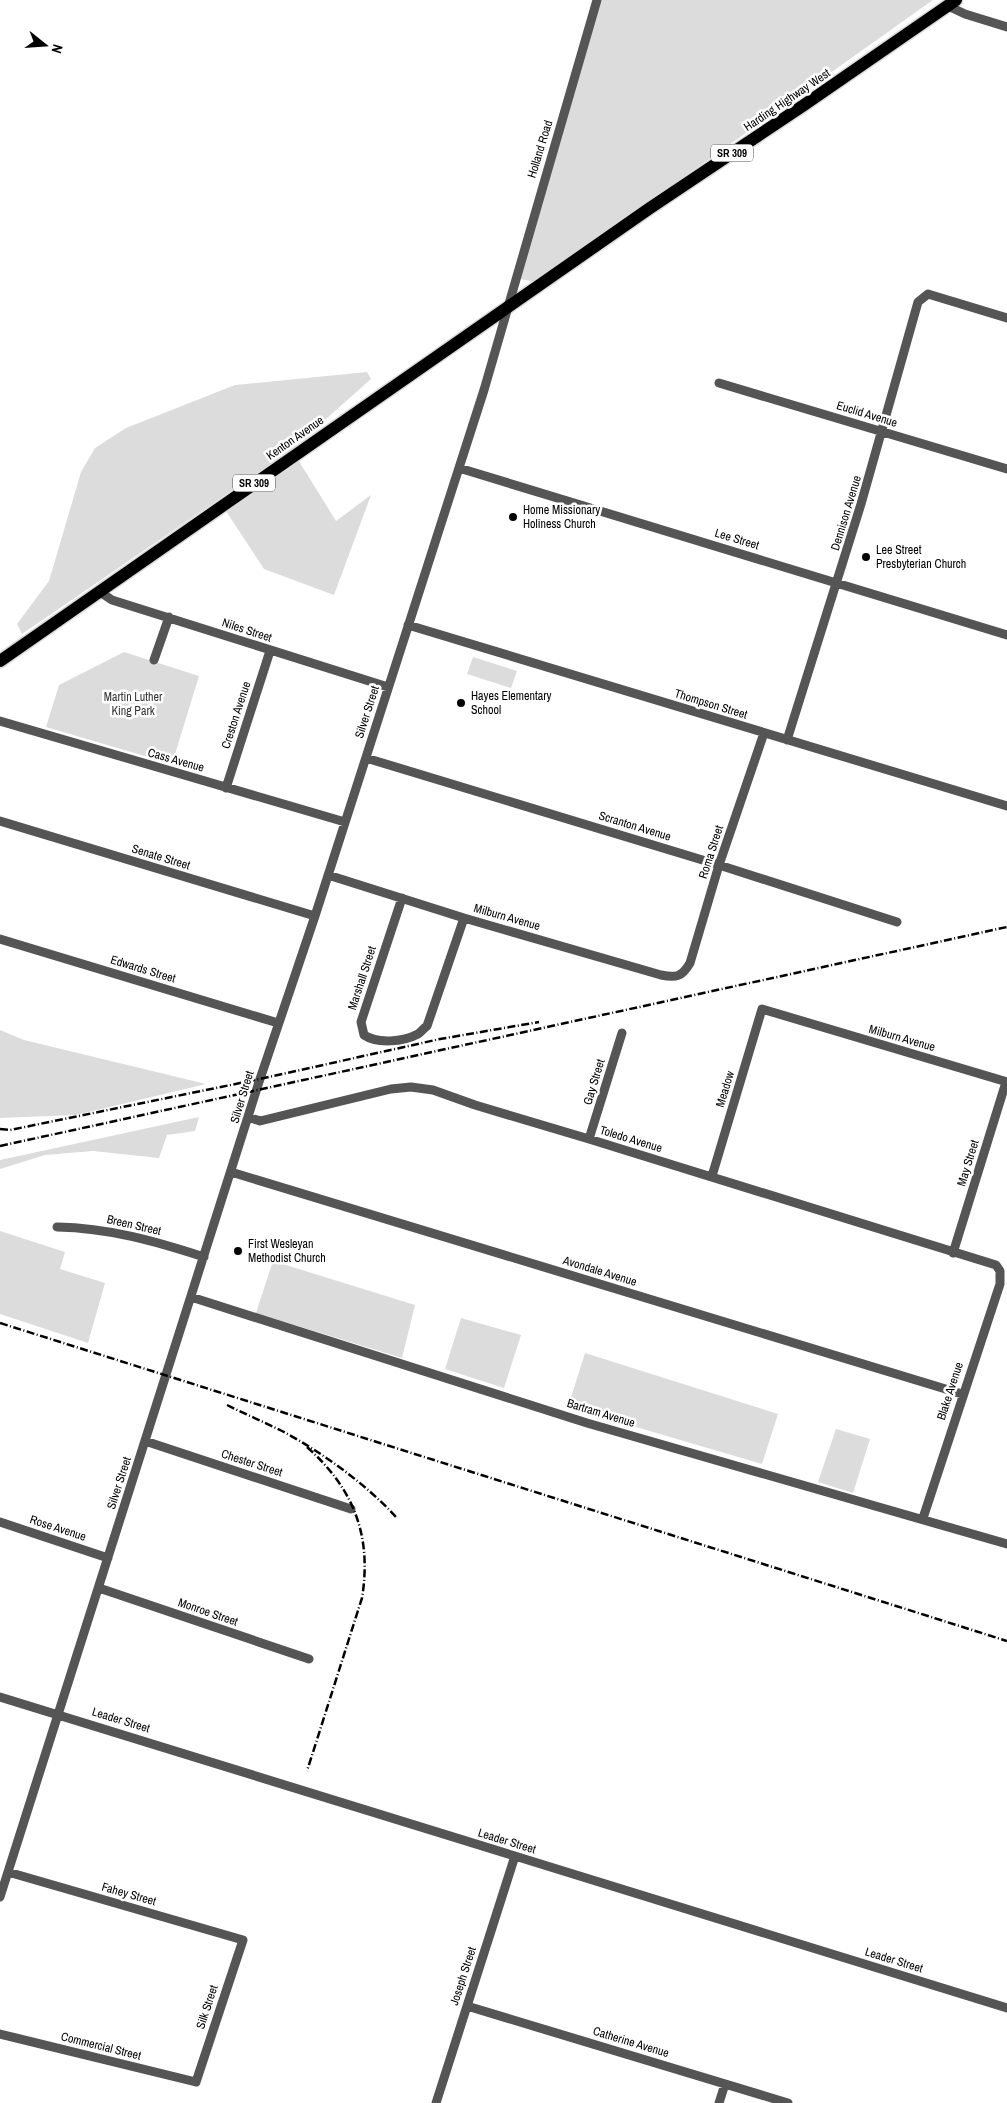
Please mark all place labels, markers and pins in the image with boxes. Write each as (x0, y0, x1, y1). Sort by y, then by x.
place label: Home Missionary Holiness Church (523, 502, 600, 532)
marker: Home Missionary Holiness Church (507, 511, 519, 523)
place label: Lee Street Presbyterian Church (876, 542, 966, 572)
marker: Lee Street Presbyterian Church (860, 551, 872, 563)
place label: Hayes Elementary School (471, 688, 551, 718)
marker: Hayes Elementary School (455, 697, 467, 709)
place label: First Wesleyan Methodist Church (248, 1236, 326, 1266)
marker: First Wesleyan Methodist Church (232, 1245, 244, 1257)

